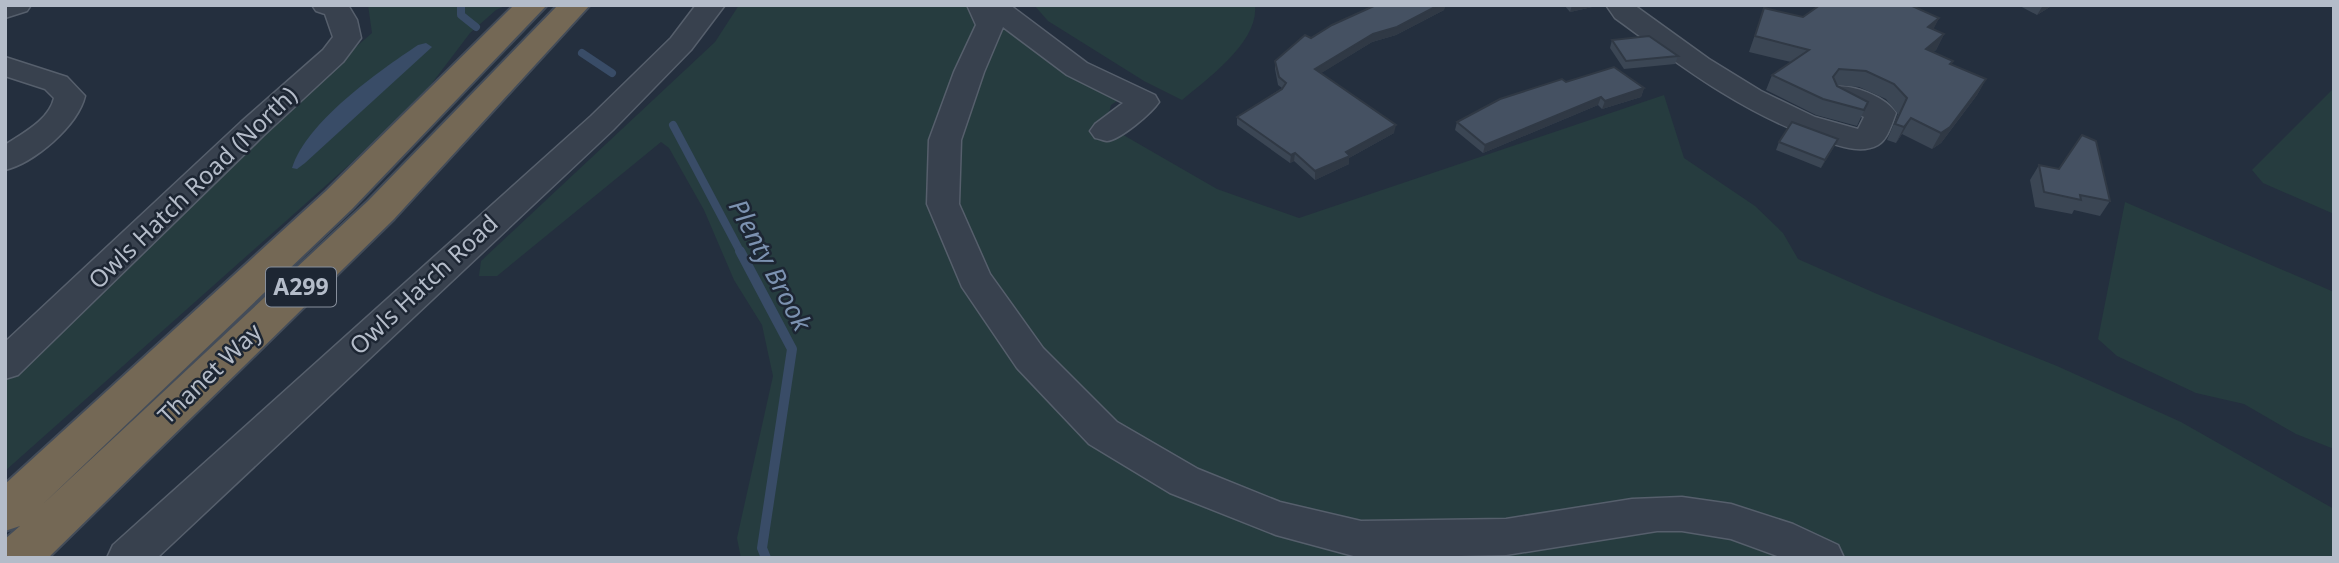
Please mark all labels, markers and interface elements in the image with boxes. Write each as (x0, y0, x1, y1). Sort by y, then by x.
street label: Owls Hatch Road (North) (80, 78, 304, 296)
water label: Plenty Brook (721, 192, 821, 338)
street label: Owls Hatch Road (342, 206, 504, 361)
road number: A299 (266, 268, 336, 306)
street label: Thanet Way (150, 315, 269, 431)

